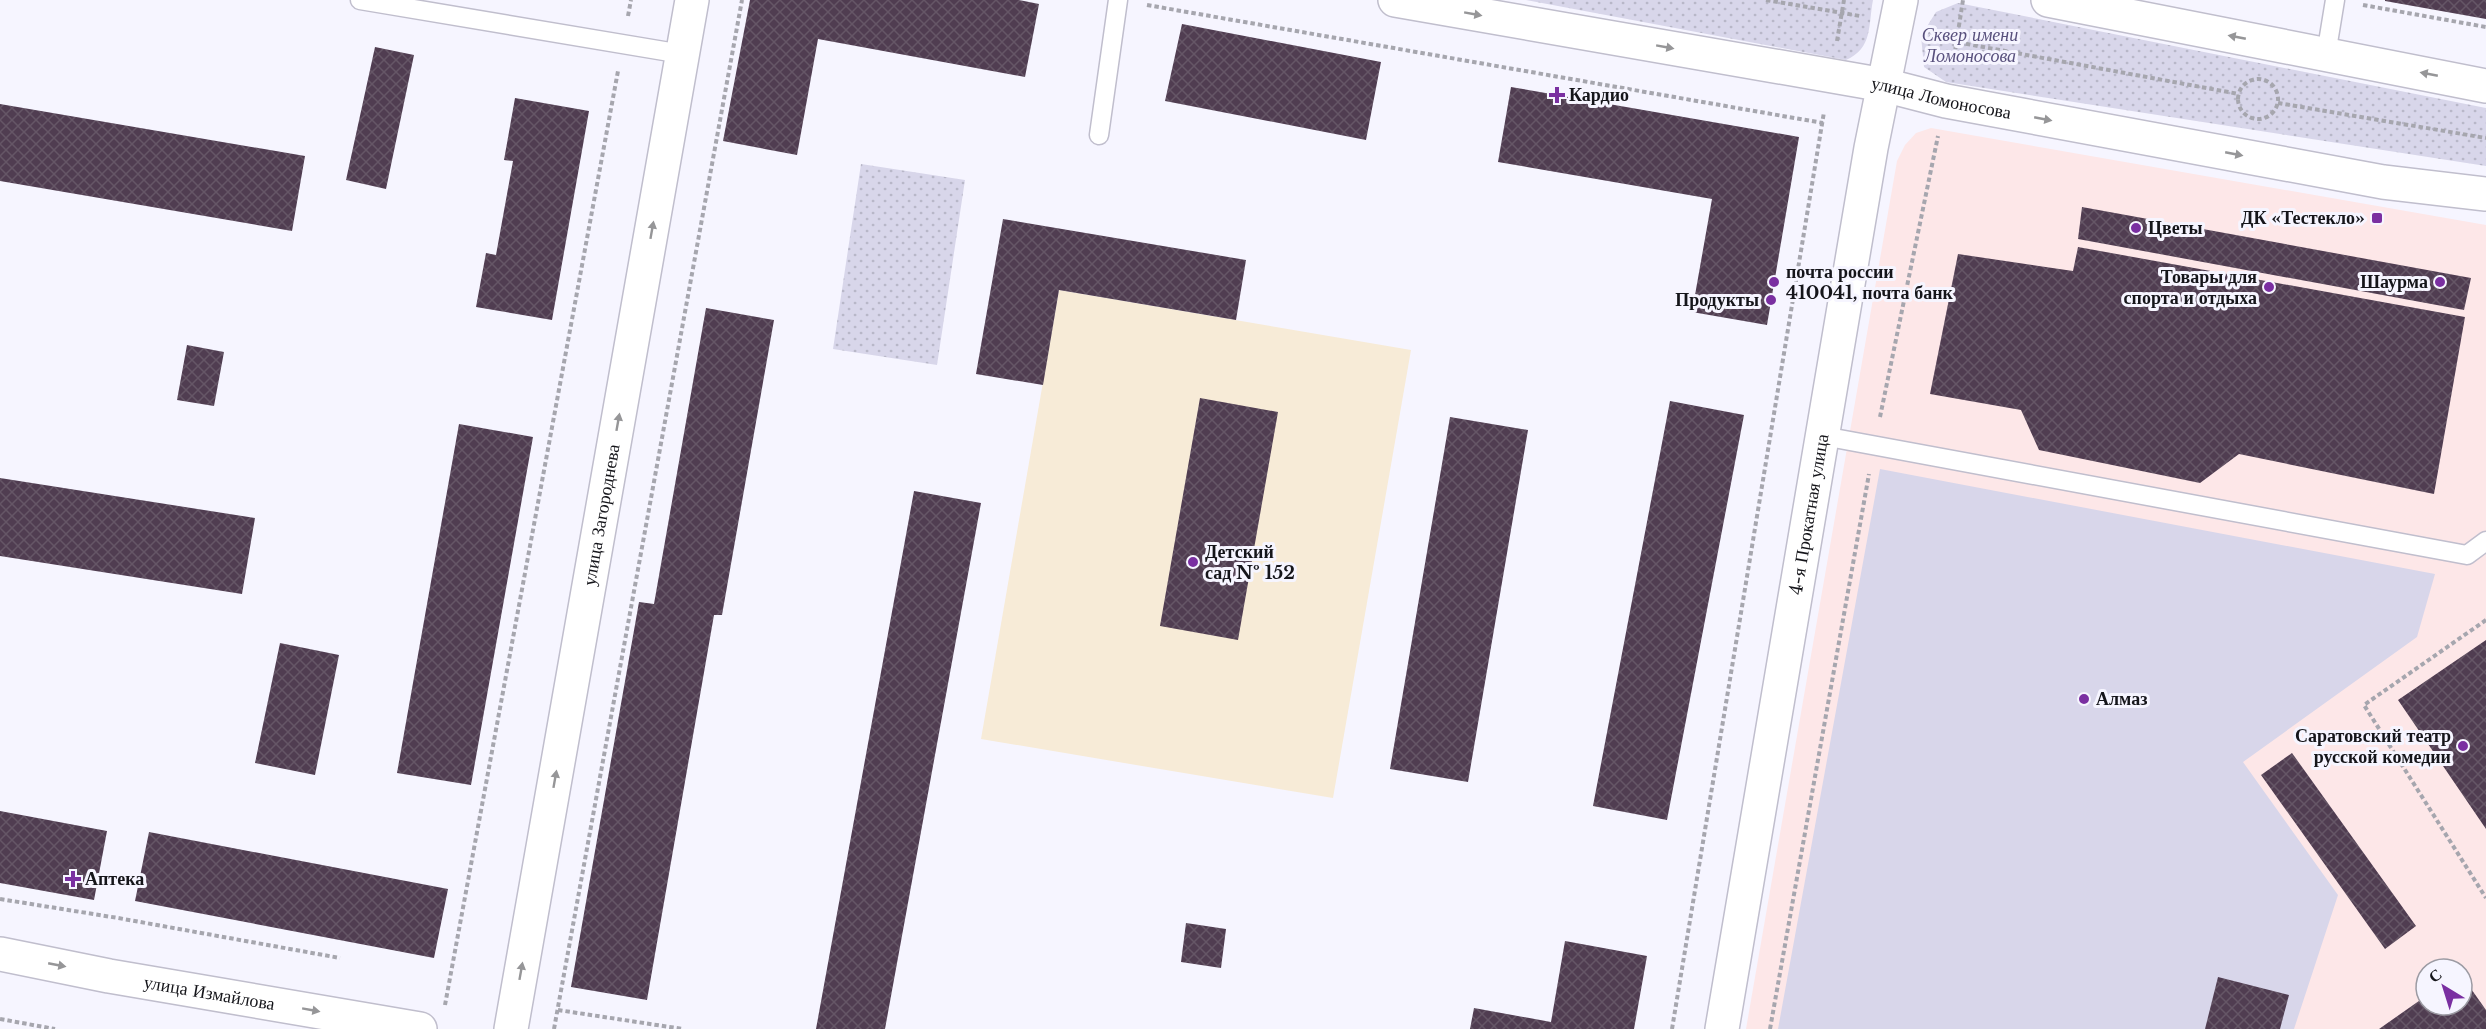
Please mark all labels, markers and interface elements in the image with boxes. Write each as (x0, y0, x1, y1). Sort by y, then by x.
one-way arrow (1464, 9, 1483, 18)
park label: Сквер имени Ломоносова (1922, 24, 2018, 67)
one-way arrow (2227, 32, 2246, 41)
one-way arrow (1656, 43, 1675, 52)
one-way arrow (2419, 69, 2438, 78)
street label: улица Ломоносова (1870, 72, 2013, 124)
place label: Кардио (1569, 84, 1629, 106)
marker: Кардио (1550, 88, 1564, 102)
one-way arrow (2033, 114, 2052, 123)
one-way arrow (2225, 150, 2244, 159)
place label: ДК «Тестекло» (2241, 207, 2365, 229)
marker: ДК «Тестекло» (2370, 211, 2384, 225)
place label: Цветы (2148, 217, 2203, 239)
one-way arrow (648, 220, 657, 239)
marker: Цветы (2129, 221, 2143, 235)
place label: почта россии 410041, почта банк (1786, 261, 1954, 304)
place label: Товары для спорта и отдыха (2124, 266, 2257, 309)
place label: Шаурма (2360, 271, 2428, 293)
marker: почта россии 410041, почта банк (1767, 275, 1781, 289)
marker: Шаурма (2433, 275, 2447, 289)
marker: Товары для спорта и отдыха (2262, 280, 2276, 294)
place label: Продукты (1675, 289, 1759, 311)
marker: Продукты (1764, 293, 1778, 307)
one-way arrow (614, 412, 623, 431)
street label: 4-я Прокатная улица (1785, 432, 1833, 596)
street label: улица Загороднева (578, 442, 625, 587)
place label: Детский сад № 152 (1205, 541, 1295, 584)
marker: Детский сад № 152 (1186, 555, 1200, 569)
place label: Алмаз (2096, 688, 2147, 710)
marker: Алмаз (2077, 692, 2091, 706)
place label: Саратовский театр русской комедии (2295, 725, 2451, 768)
marker: Саратовский театр русской комедии (2456, 739, 2470, 753)
one-way arrow (551, 770, 560, 789)
place label: Аптека (85, 868, 144, 890)
marker: Аптека (66, 872, 80, 886)
north arrow (2414, 957, 2474, 1017)
one-way arrow (48, 961, 67, 971)
one-way arrow (517, 962, 526, 981)
text: С (2424, 964, 2445, 987)
street label: улица Измайлова (142, 971, 277, 1015)
one-way arrow (302, 1006, 321, 1015)

